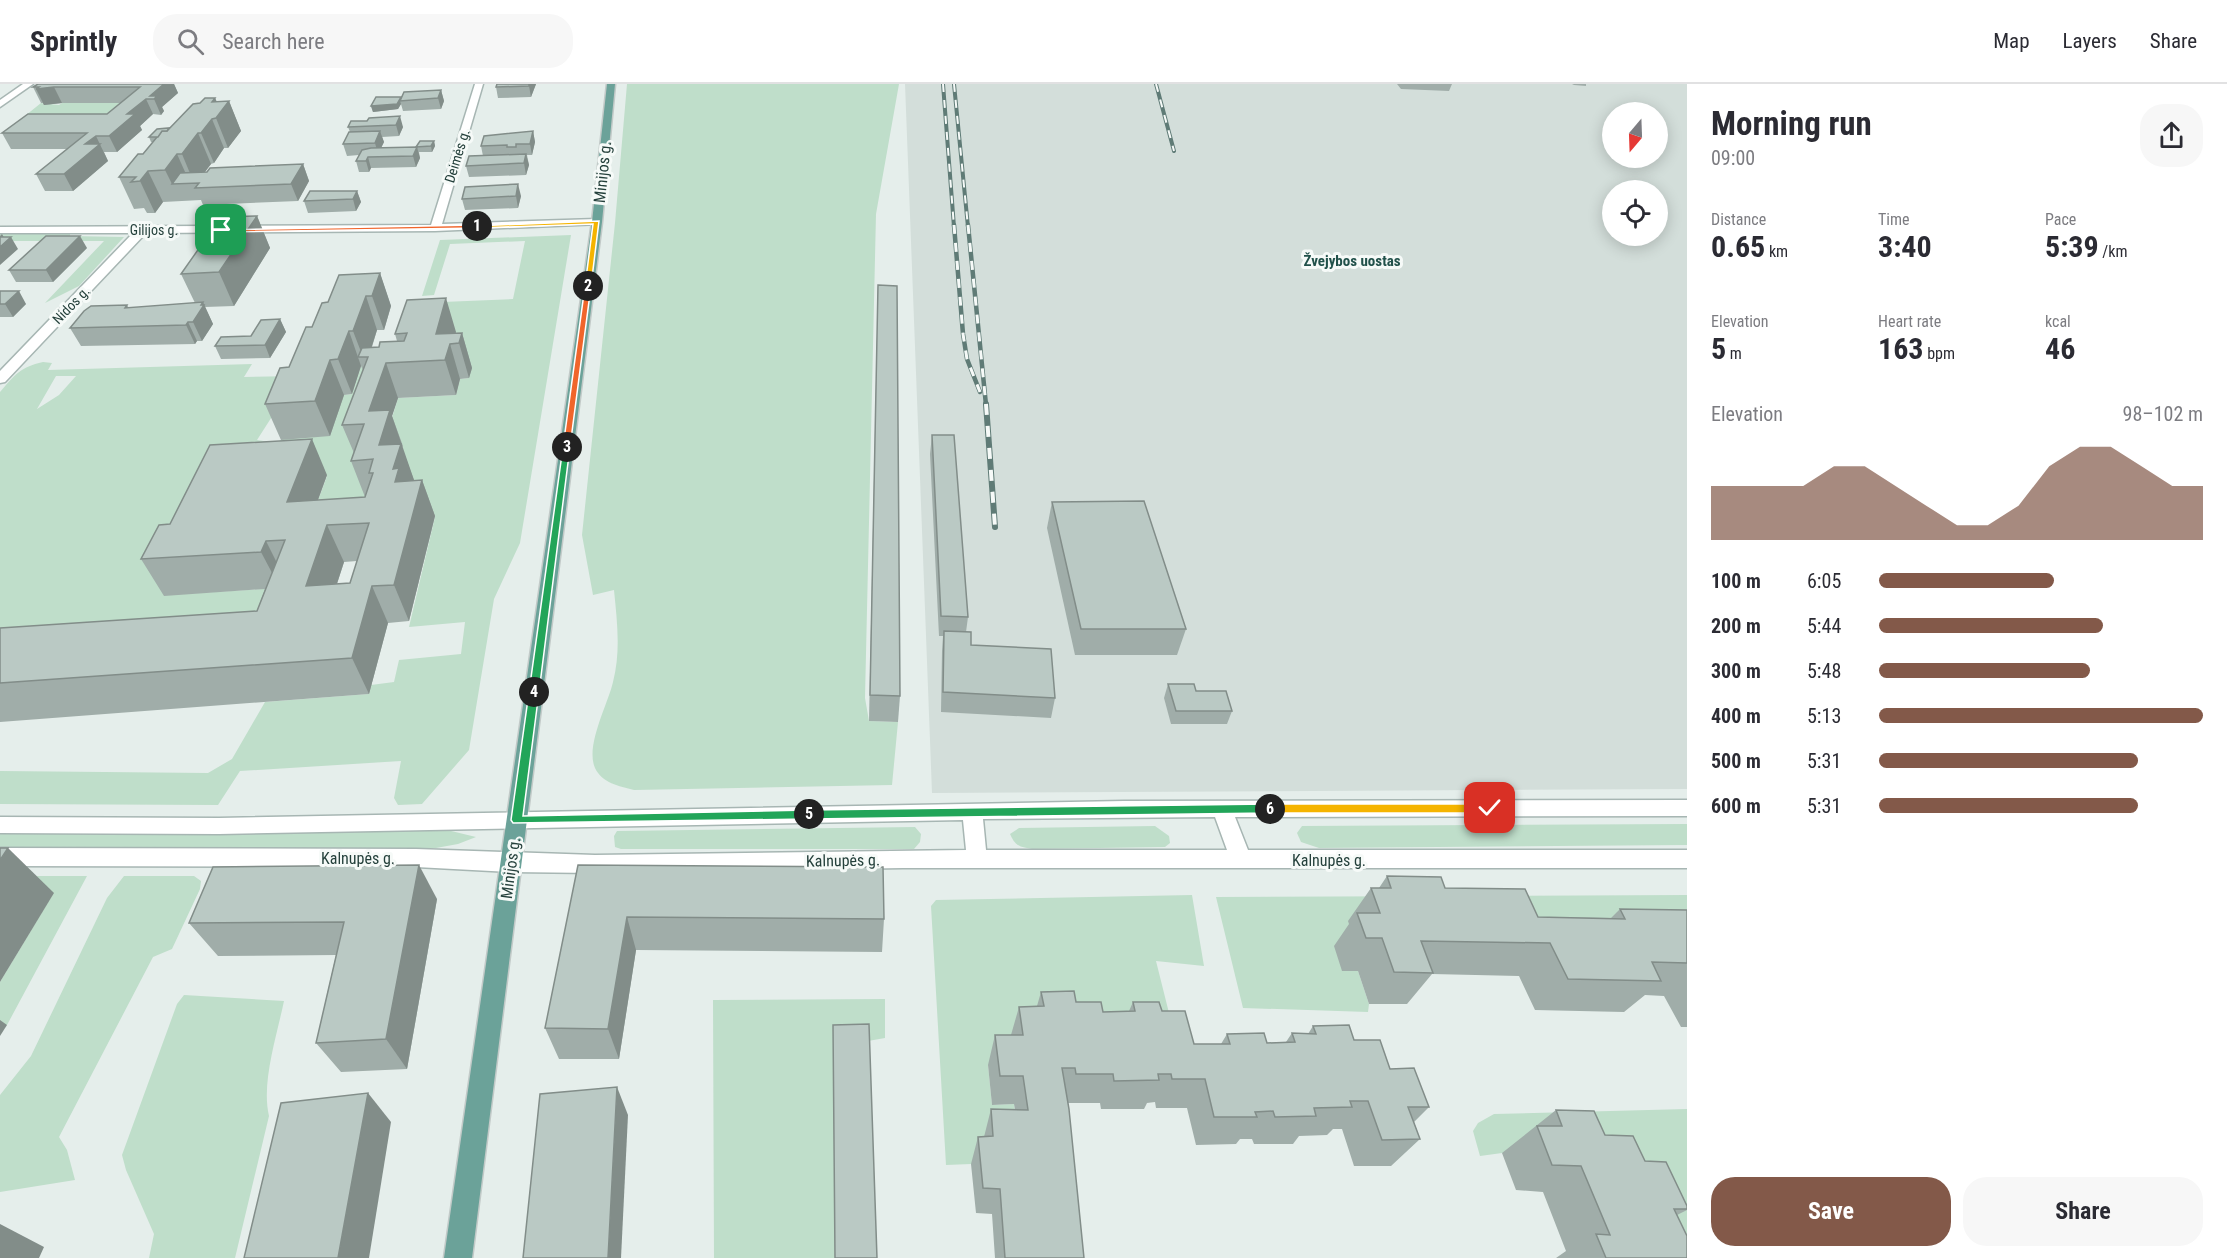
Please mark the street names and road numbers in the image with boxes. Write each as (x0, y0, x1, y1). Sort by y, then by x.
street label: Deimės g. (441, 127, 473, 185)
street label: Minijos g. (590, 140, 615, 204)
street label: Gilijos g. (130, 222, 178, 238)
street label: Nidos g. (49, 283, 93, 327)
street label: Minijos g. (497, 836, 524, 900)
street label: Kalnupės g. (321, 849, 395, 868)
street label: Kalnupės g. (806, 850, 880, 871)
street label: Kalnupės g. (1292, 851, 1366, 870)

